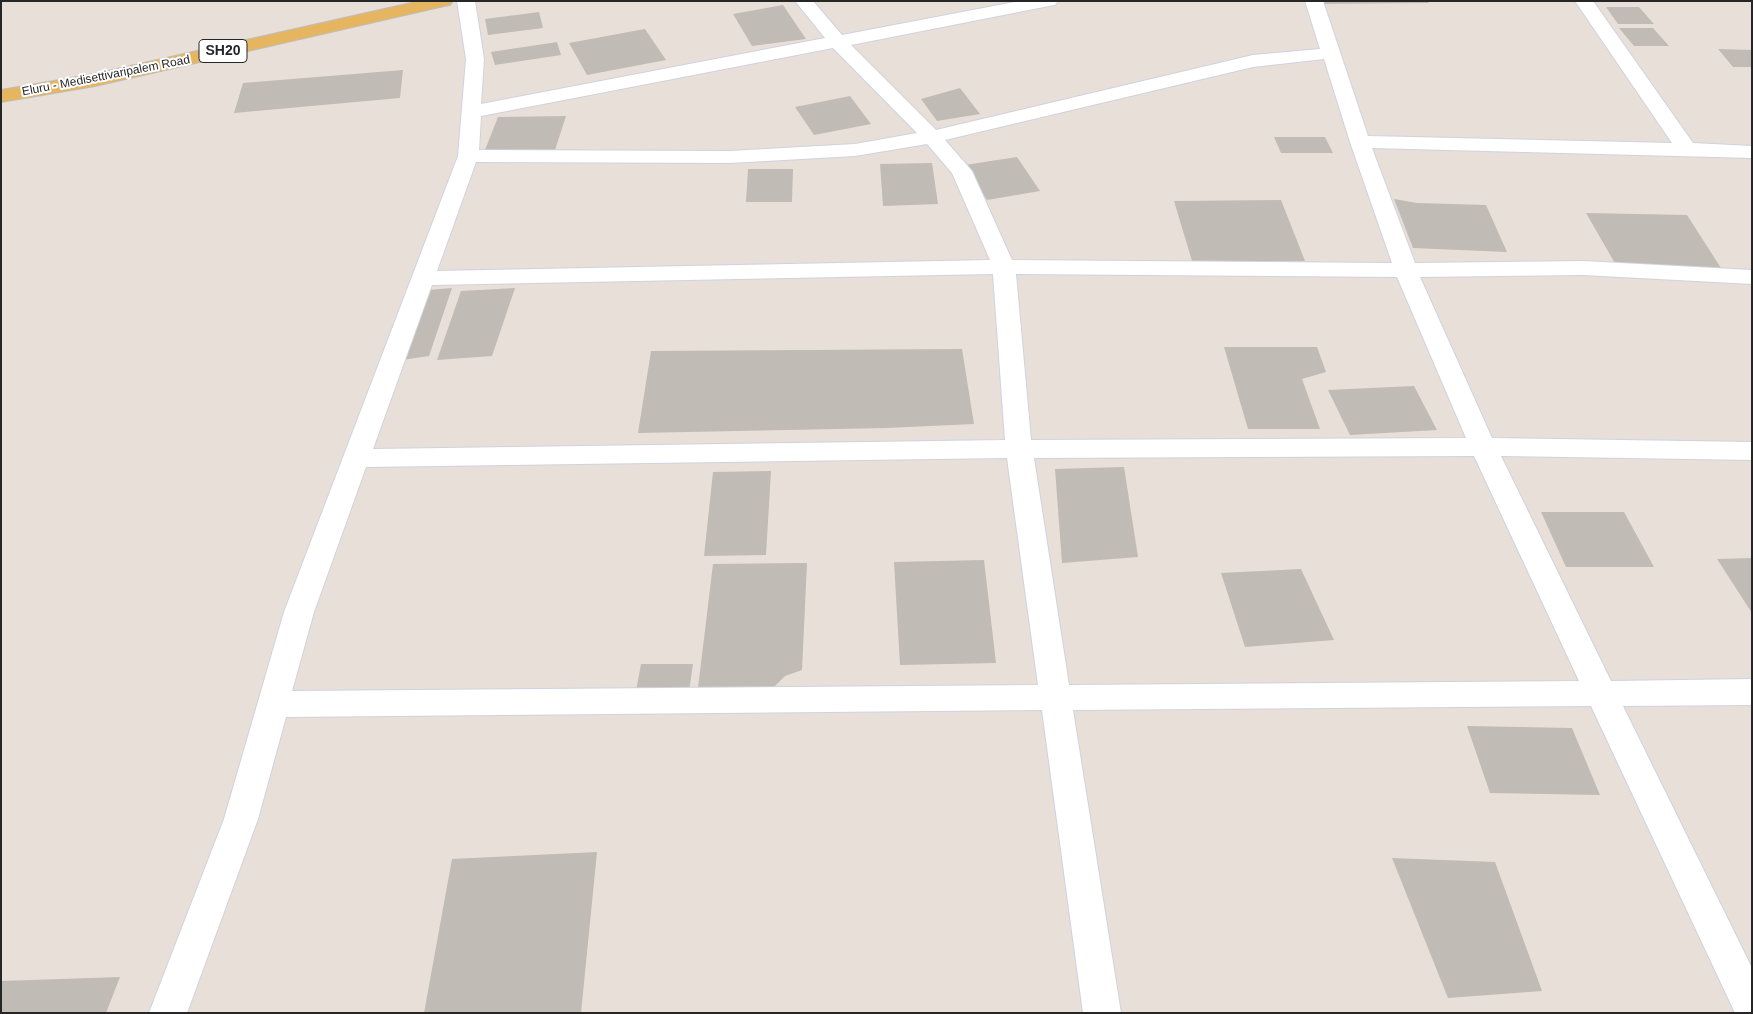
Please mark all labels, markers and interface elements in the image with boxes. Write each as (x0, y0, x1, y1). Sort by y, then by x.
road number: SH20 (199, 40, 247, 62)
street label: Eluru - Medisettivaripalem Road (21, 53, 191, 99)

